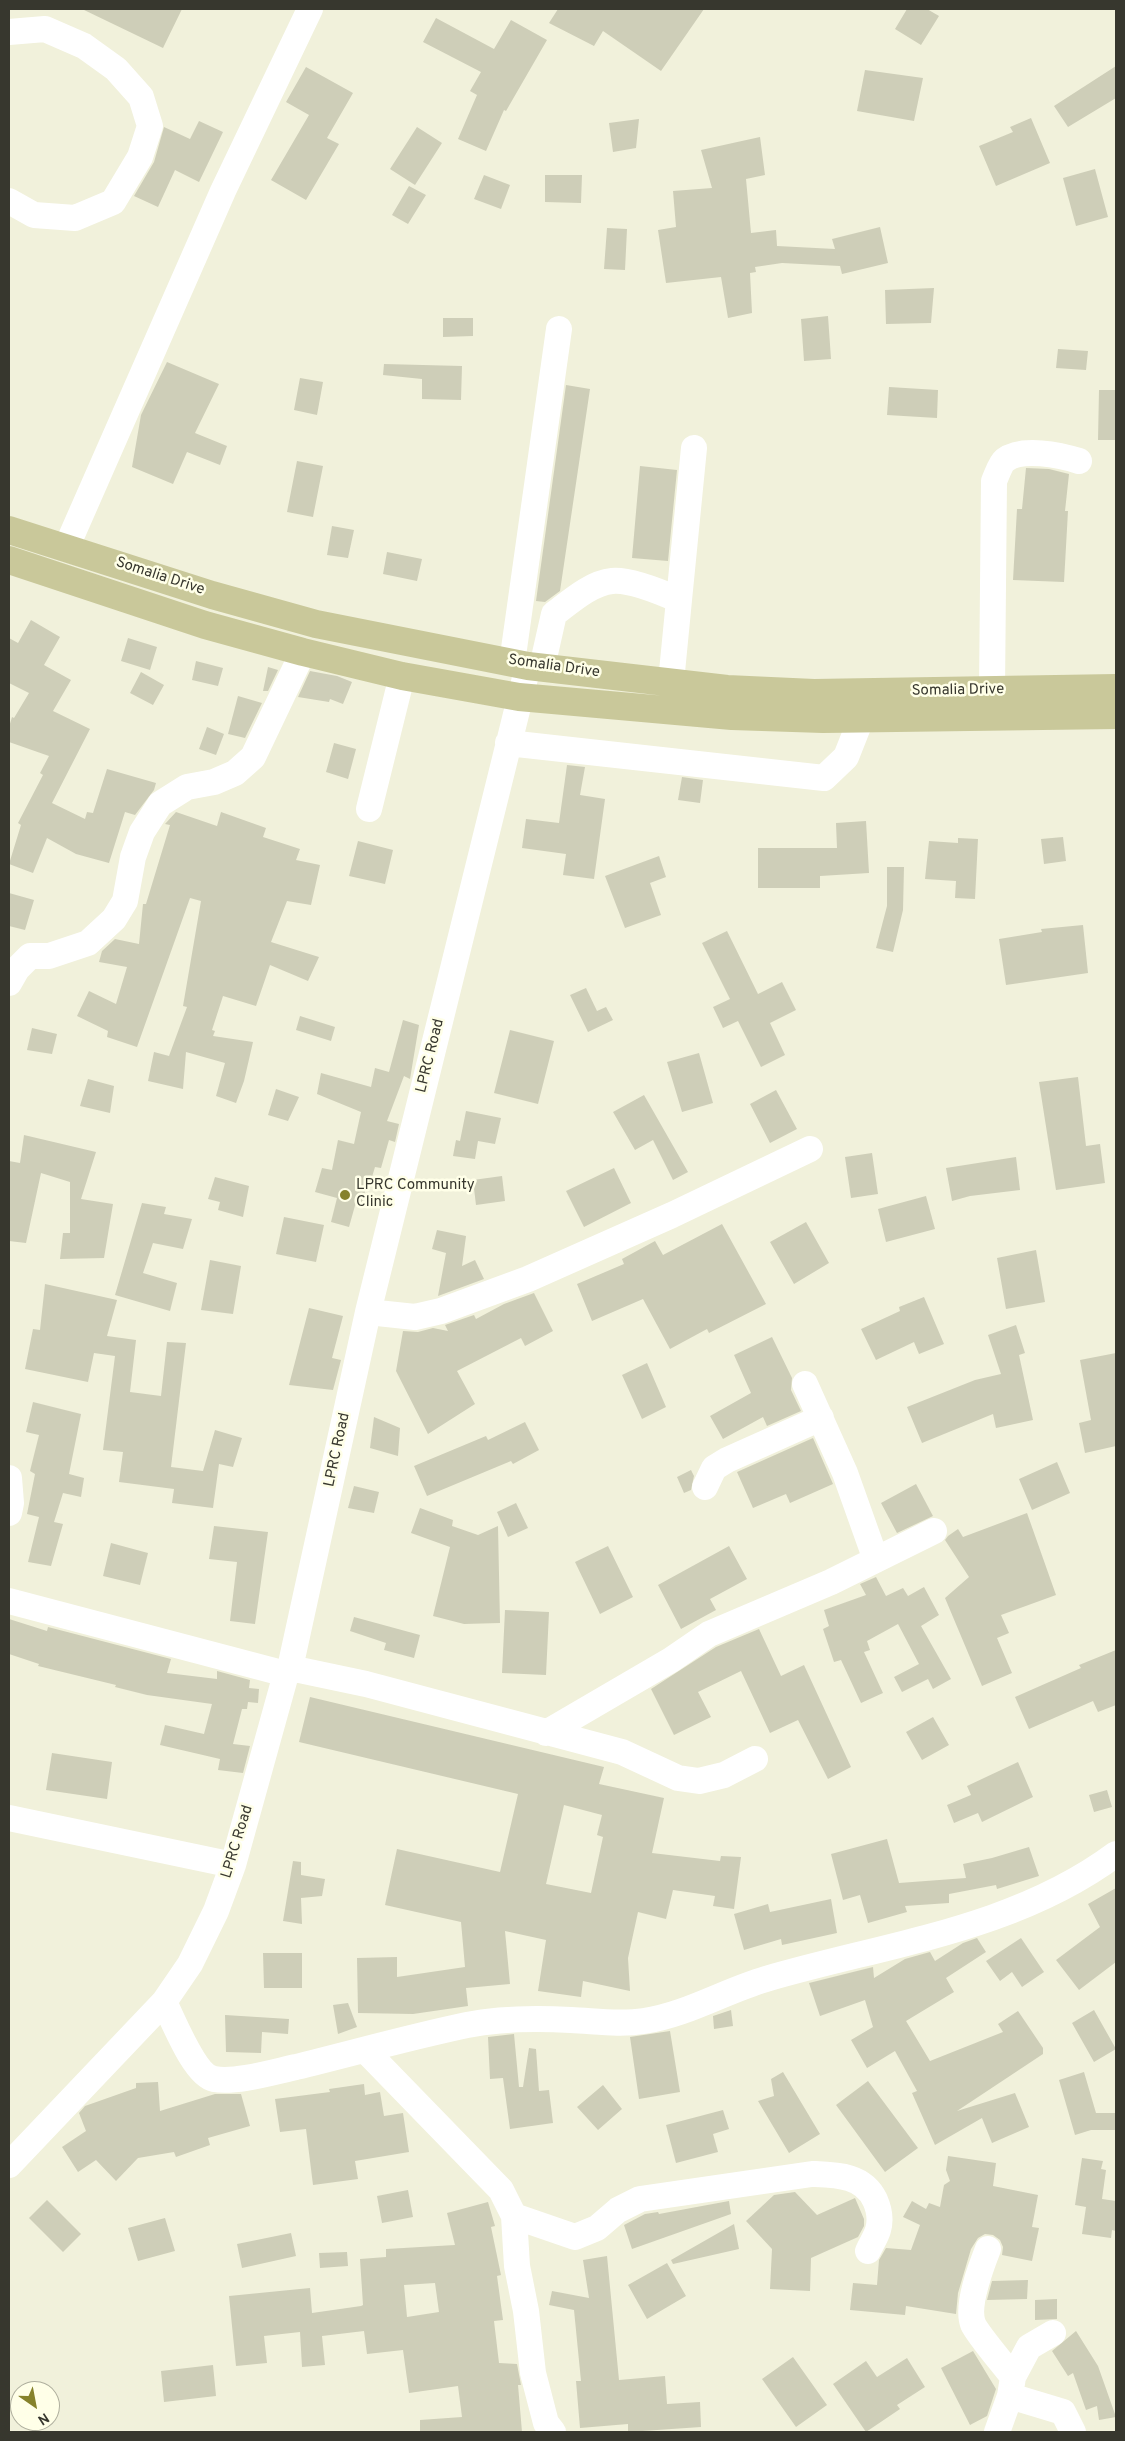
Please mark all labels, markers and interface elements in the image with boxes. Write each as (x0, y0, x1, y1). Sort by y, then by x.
street label: Somalia Drive (113, 554, 207, 600)
street label: Somalia Drive (507, 652, 601, 682)
street label: Somalia Drive (912, 681, 1004, 701)
street label: LPRC Road (413, 1017, 449, 1095)
place label: LPRC Community Clinic (356, 1177, 475, 1212)
marker: LPRC Community Clinic (338, 1188, 352, 1202)
street label: LPRC Road (321, 1411, 355, 1489)
street label: LPRC Road (218, 1803, 258, 1881)
north arrow (10, 2381, 60, 2431)
text: N (34, 2408, 52, 2428)

